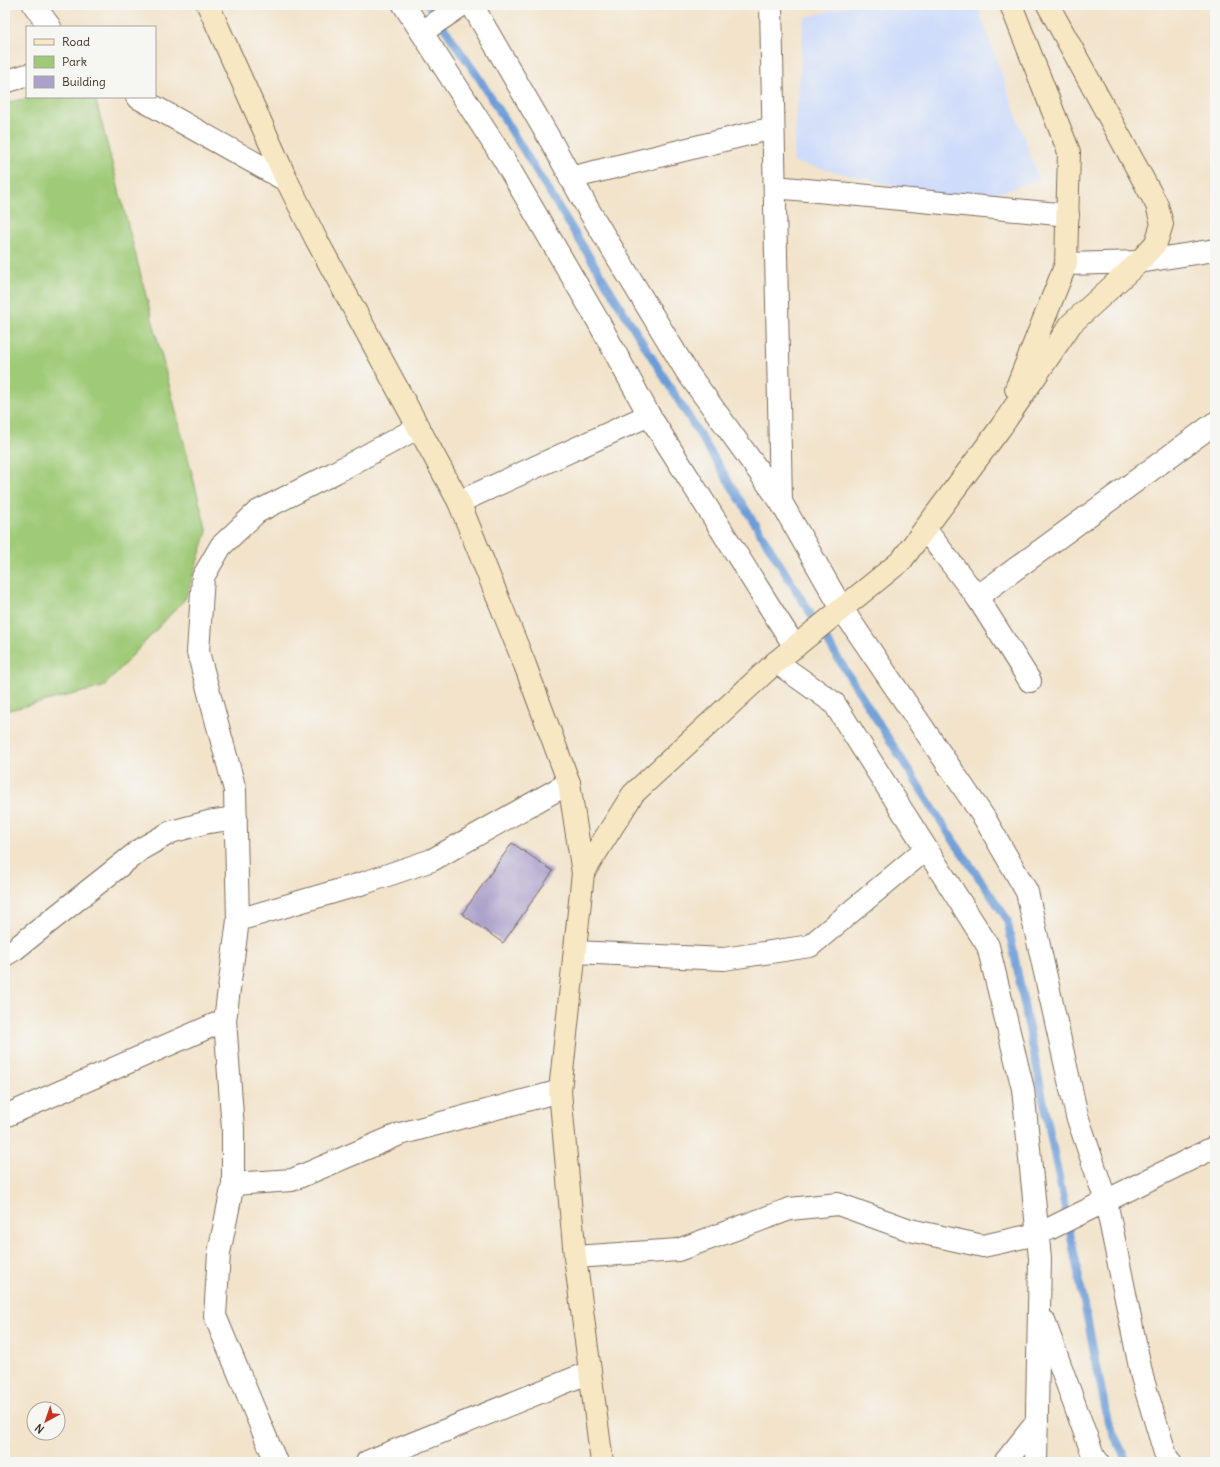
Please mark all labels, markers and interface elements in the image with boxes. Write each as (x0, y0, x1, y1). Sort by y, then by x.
legend (26, 26, 156, 98)
text: Road (62, 34, 90, 49)
text: Park (62, 54, 87, 69)
text: Building (62, 74, 106, 89)
north arrow (26, 1401, 66, 1441)
text: N (32, 1421, 47, 1436)

